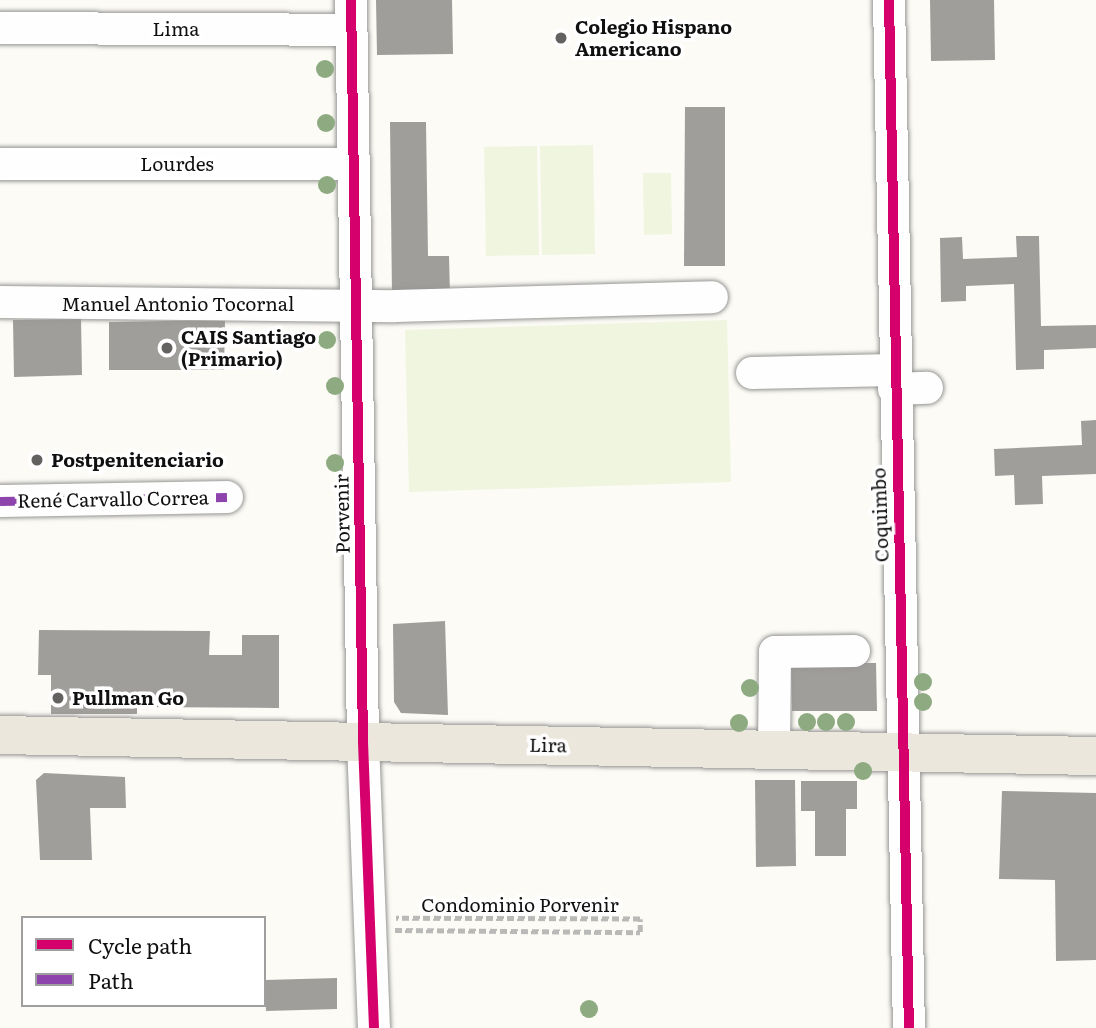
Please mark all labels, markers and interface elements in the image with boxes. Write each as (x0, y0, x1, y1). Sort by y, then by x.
place label: Colegio Hispano Americano (575, 16, 732, 60)
street label: Lima (152, 18, 200, 40)
marker: Colegio Hispano Americano (553, 30, 569, 46)
street label: Lourdes (140, 153, 214, 175)
street label: Manuel Antonio Tocornal (62, 293, 294, 315)
place label: CAIS Santiago (Primario) (181, 326, 316, 370)
marker: CAIS Santiago (Primario) (159, 340, 175, 356)
place label: Postpenitenciario (51, 449, 224, 471)
marker: Postpenitenciario (29, 452, 45, 468)
street label: Coquimbo (867, 467, 893, 563)
street label: Porvenir (330, 474, 354, 554)
street label: René Carvallo Correa (17, 486, 209, 512)
place label: Pullman Go (72, 687, 184, 709)
marker: Pullman Go (50, 690, 66, 706)
street label: Lira (529, 733, 567, 757)
street label: Condominio Porvenir (421, 894, 619, 916)
legend (21, 916, 266, 1007)
text: Cycle path (88, 929, 192, 960)
text: Path (88, 964, 134, 995)

